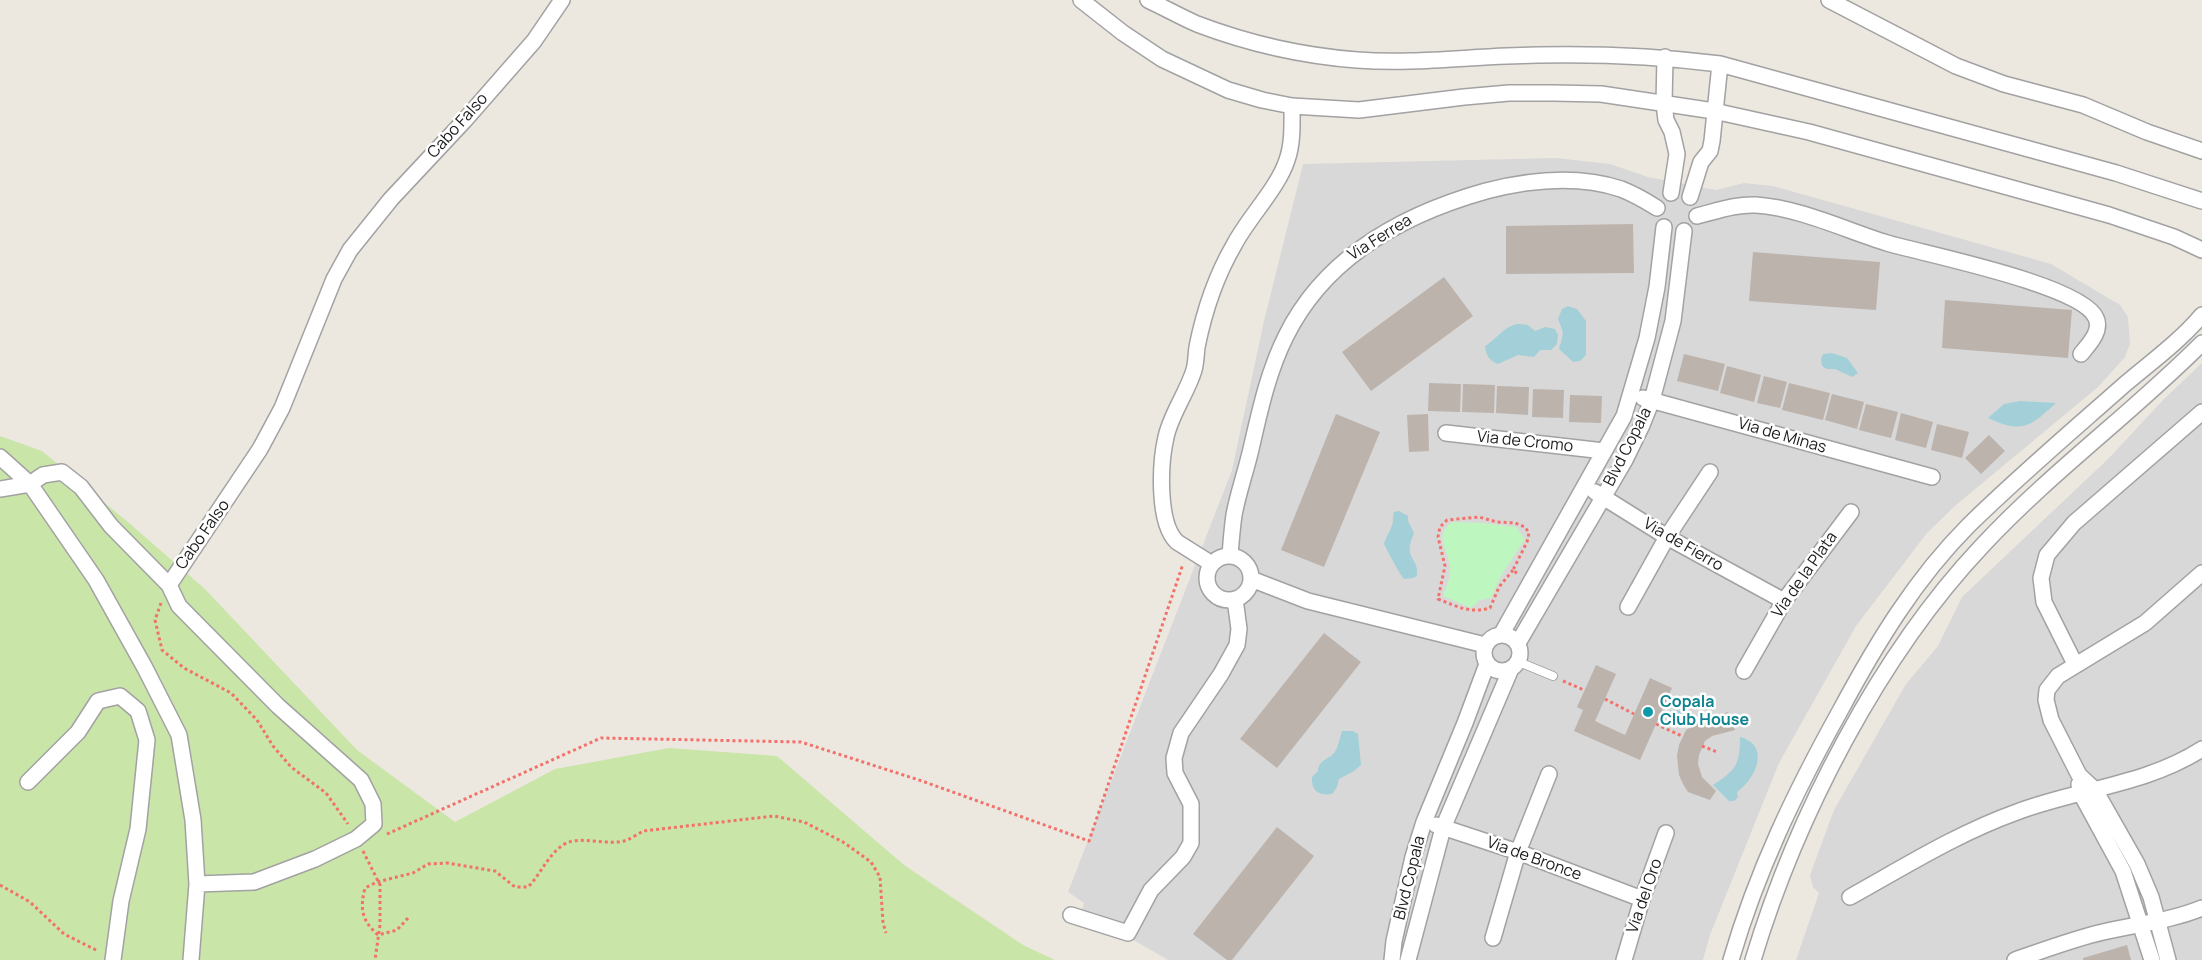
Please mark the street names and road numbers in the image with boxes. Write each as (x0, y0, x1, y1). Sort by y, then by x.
street label: Cabo Falso (424, 90, 492, 162)
street label: Via Ferrea (1344, 211, 1416, 265)
street label: Blvd Copala (1600, 404, 1656, 490)
street label: Via de Minas (1736, 414, 1828, 458)
street label: Via de Cromo (1476, 427, 1574, 457)
street label: Cabo Falso (172, 496, 234, 574)
street label: Via de Fierro (1640, 514, 1726, 576)
street label: Via de la Plata (1768, 528, 1842, 622)
street label: Via de Bronce (1484, 833, 1584, 885)
street label: Blvd Copala (1390, 834, 1430, 922)
street label: Via del Oro (1623, 856, 1667, 936)

